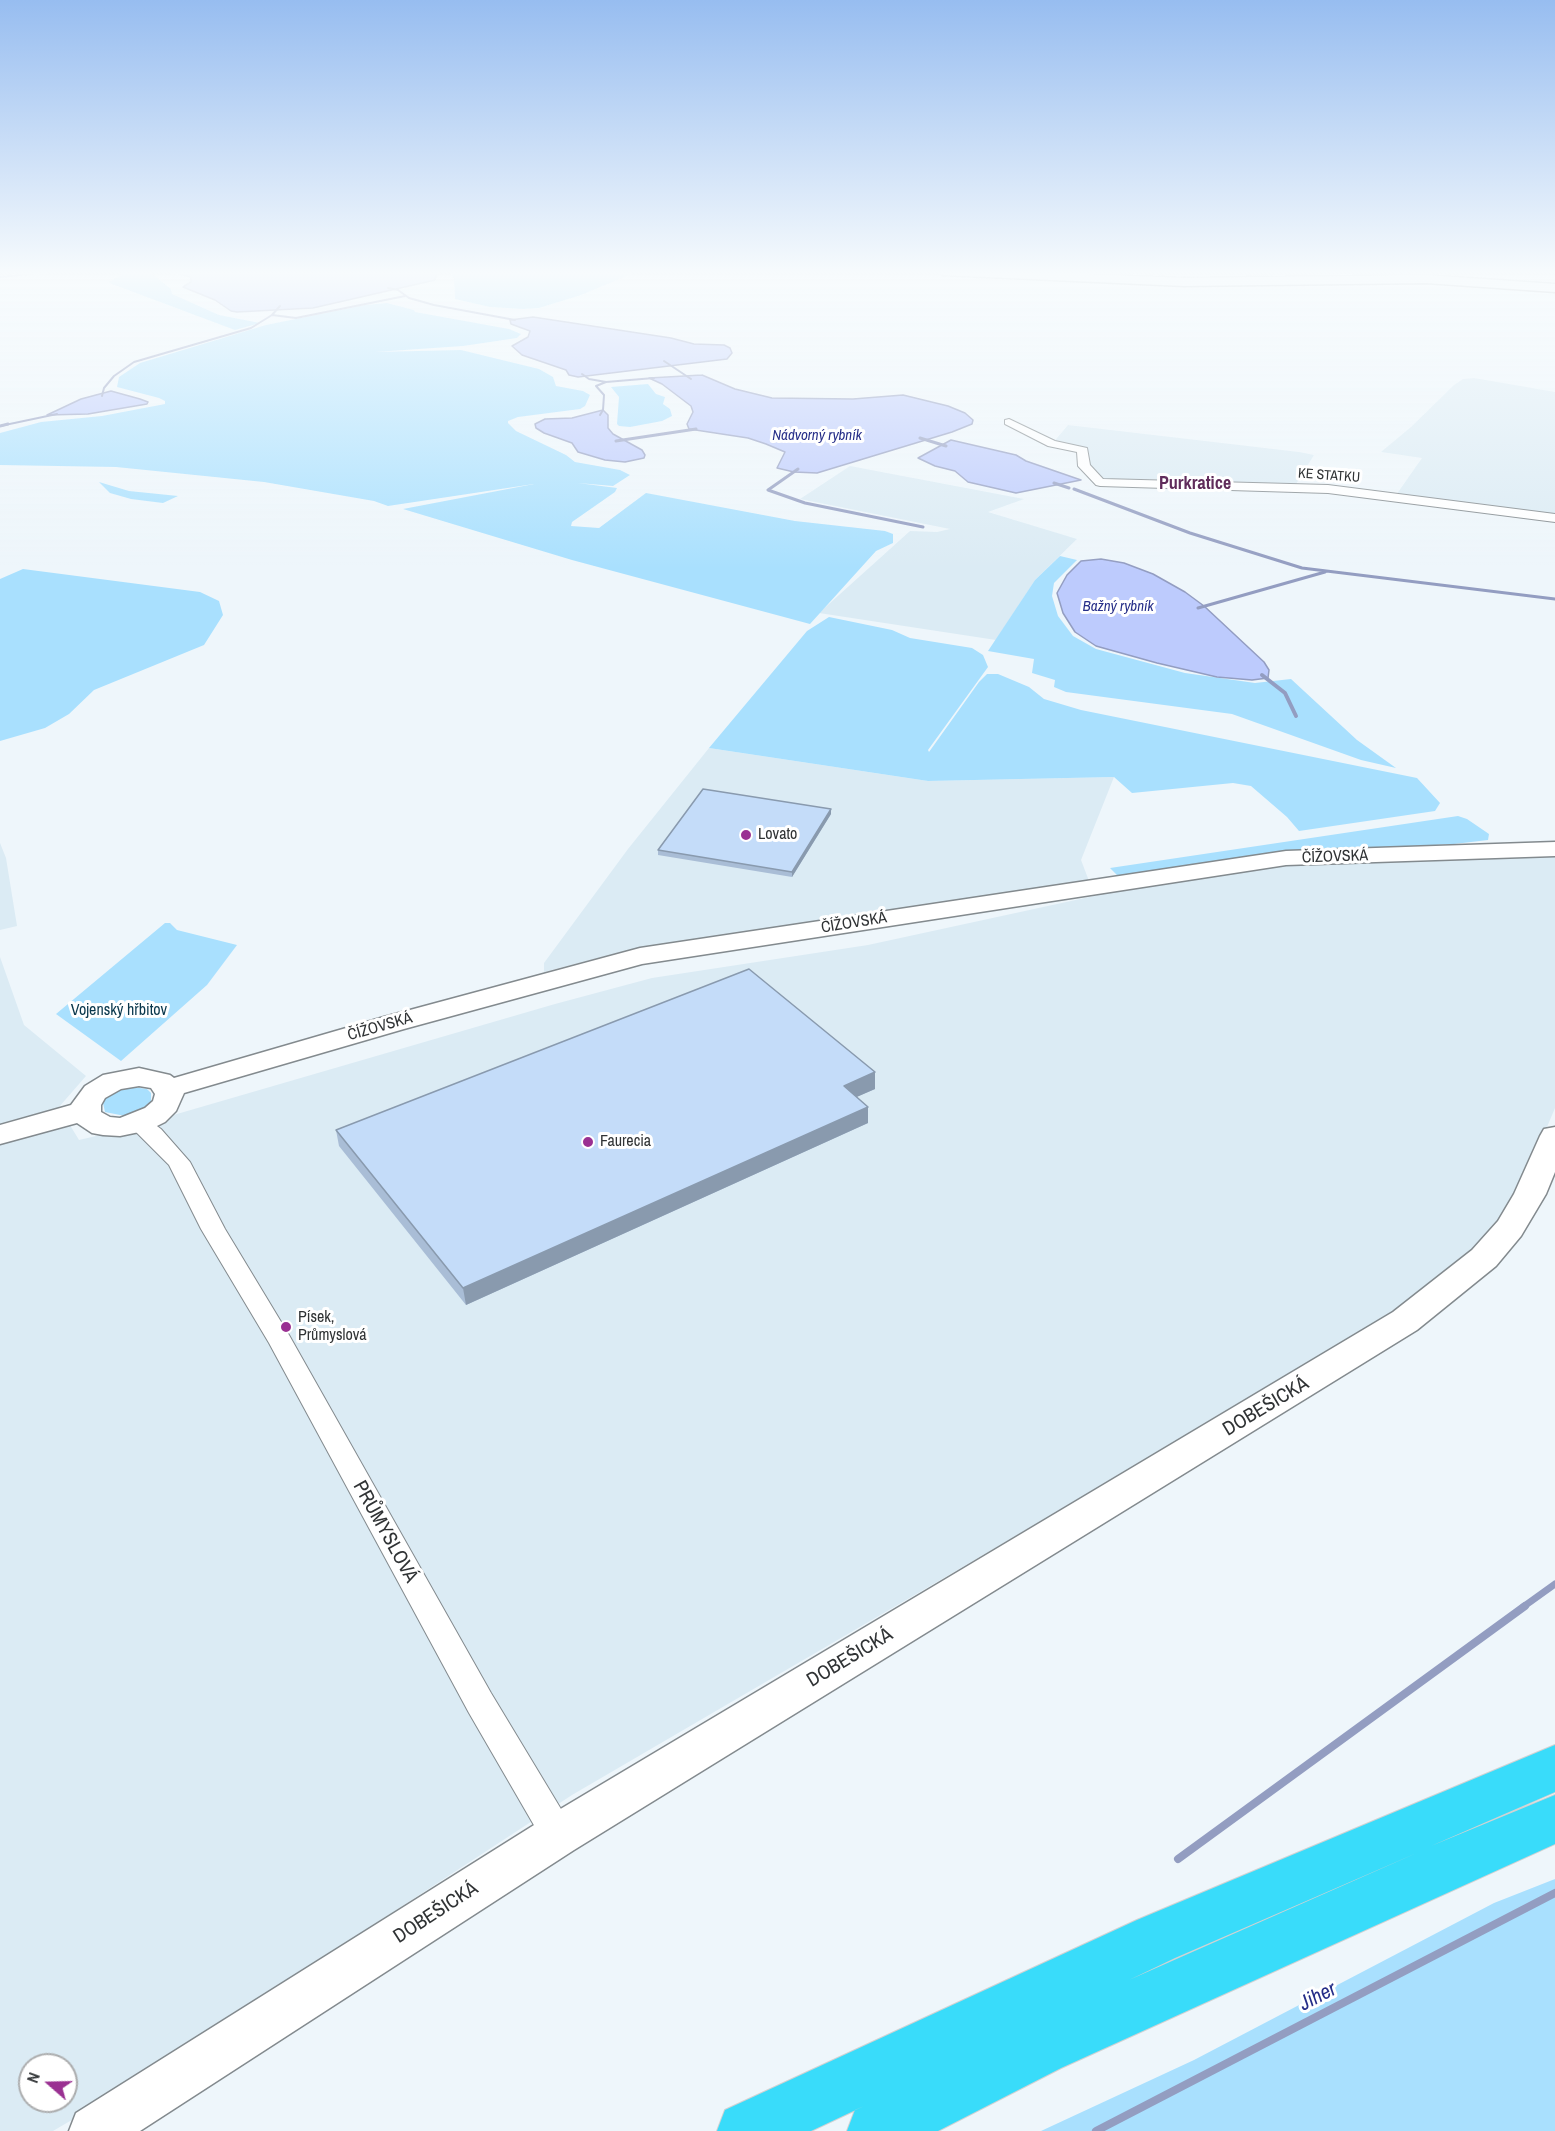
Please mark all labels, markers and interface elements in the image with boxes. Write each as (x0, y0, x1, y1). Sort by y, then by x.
water label: Nádvorný rybník (772, 427, 862, 445)
street label: KE STATKU (1297, 465, 1361, 487)
district label: Purkratice (1159, 473, 1231, 495)
water label: Bažný rybník (1082, 598, 1154, 616)
place label: Lovato (758, 825, 797, 845)
marker: Lovato (739, 828, 753, 842)
street label: ČÍŽOVSKÁ (1302, 846, 1368, 868)
street label: ČÍŽOVSKÁ (820, 908, 888, 938)
park label: Vojenský hřbitov (71, 1001, 167, 1021)
street label: ČÍŽOVSKÁ (345, 1009, 415, 1045)
place label: Faurecia (600, 1132, 651, 1152)
marker: Faurecia (581, 1135, 595, 1149)
place label: Písek, Průmyslová (298, 1308, 367, 1346)
marker: Písek, Průmyslová (279, 1320, 293, 1334)
street label: DOBEŠICKÁ (1219, 1372, 1313, 1442)
street label: PRŮMYSLOVÁ (347, 1477, 423, 1587)
street label: DOBEŠICKÁ (803, 1623, 897, 1693)
street label: DOBEŠICKÁ (389, 1877, 483, 1949)
water label: Jiher (1295, 1977, 1341, 2017)
north arrow (18, 2053, 78, 2113)
text: N (21, 2069, 45, 2086)

